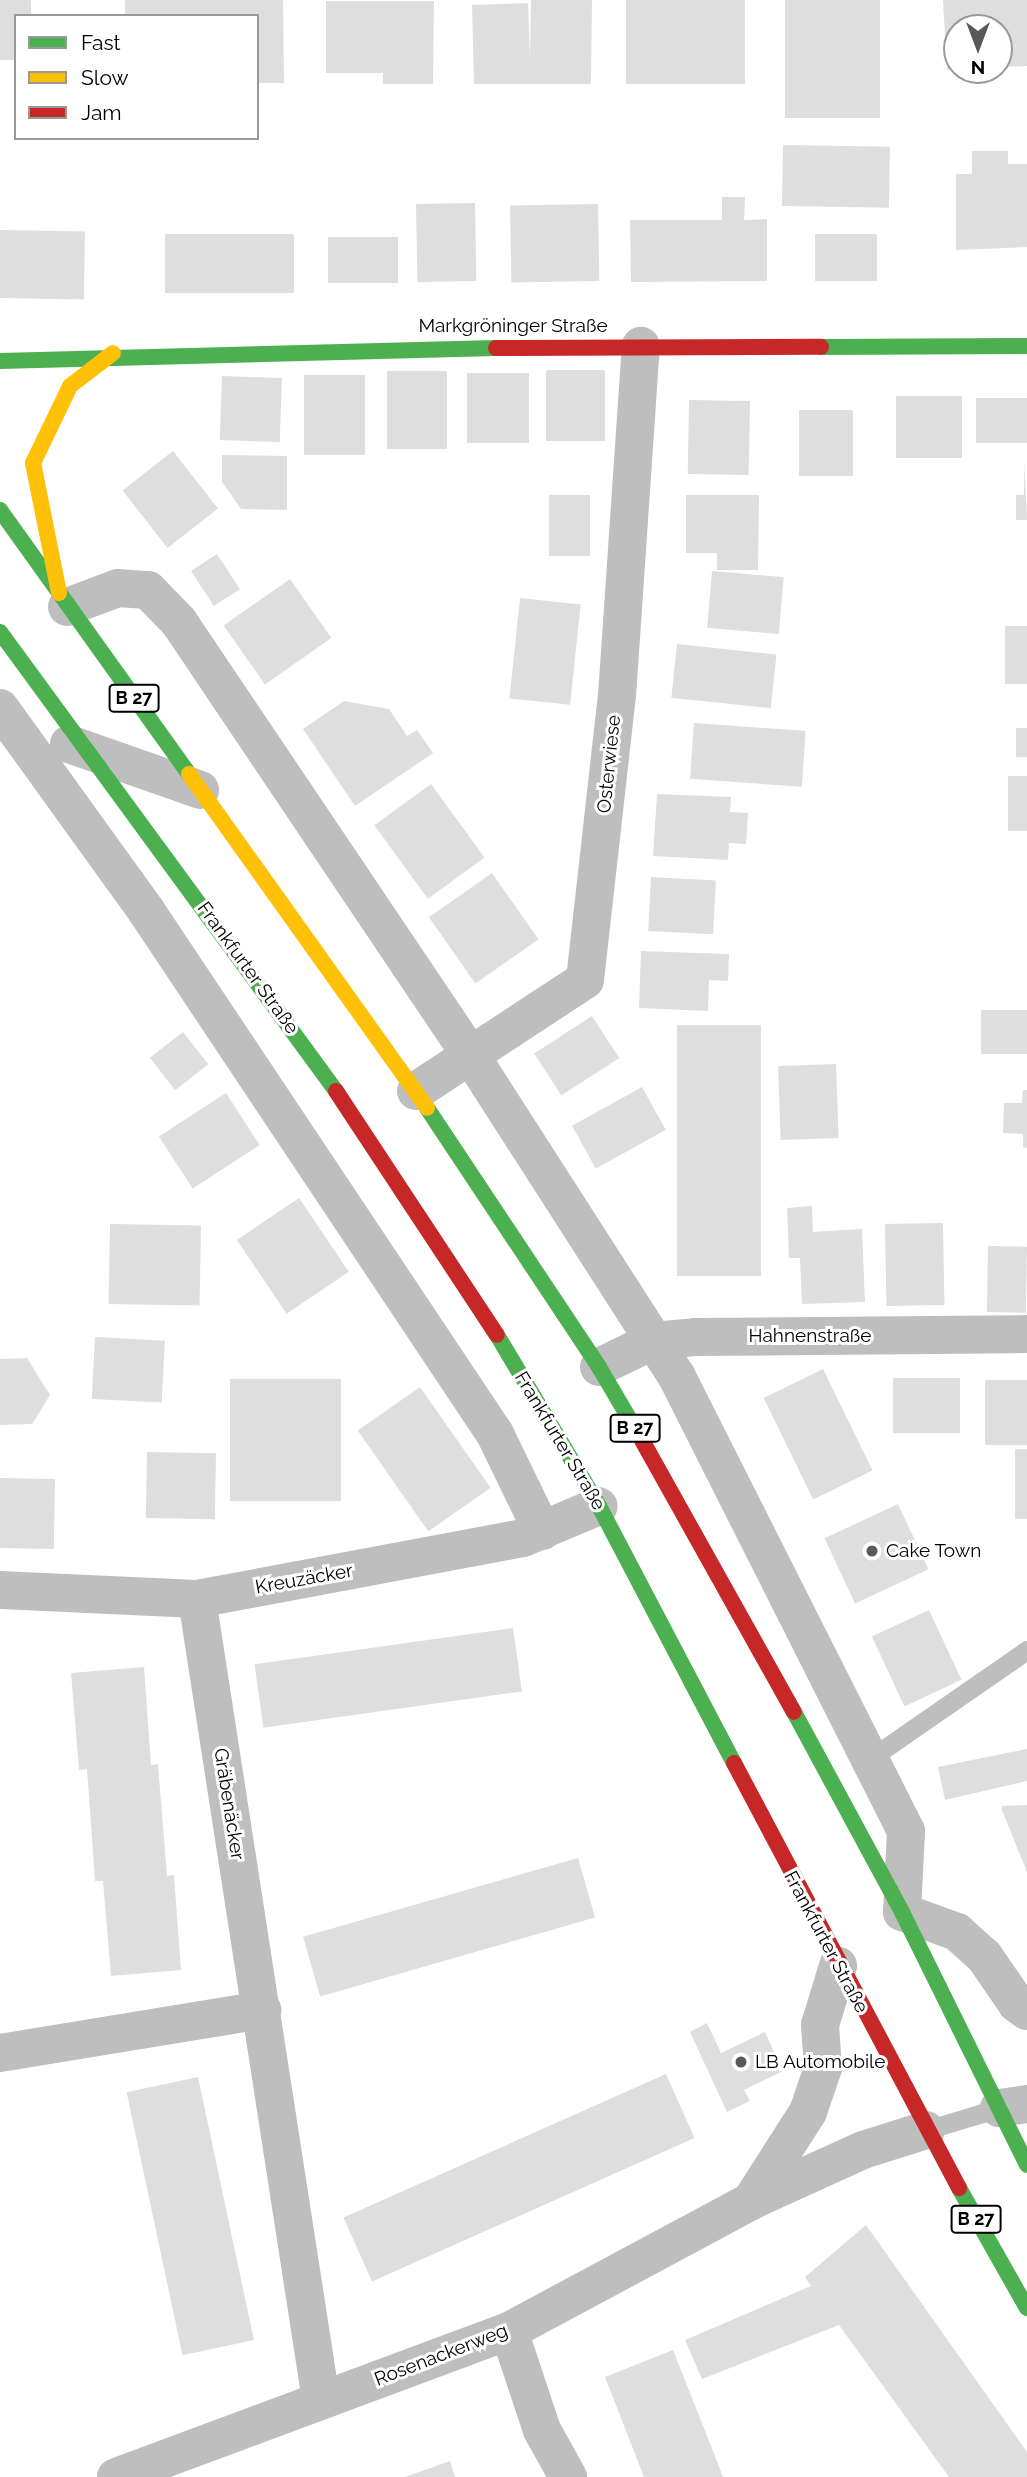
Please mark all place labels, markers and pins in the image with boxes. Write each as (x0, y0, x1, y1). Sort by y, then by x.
place label: Cake Town (886, 1540, 982, 1562)
marker: Cake Town (864, 1543, 880, 1559)
place label: LB Automobile (755, 2051, 886, 2073)
marker: LB Automobile (733, 2054, 749, 2070)

